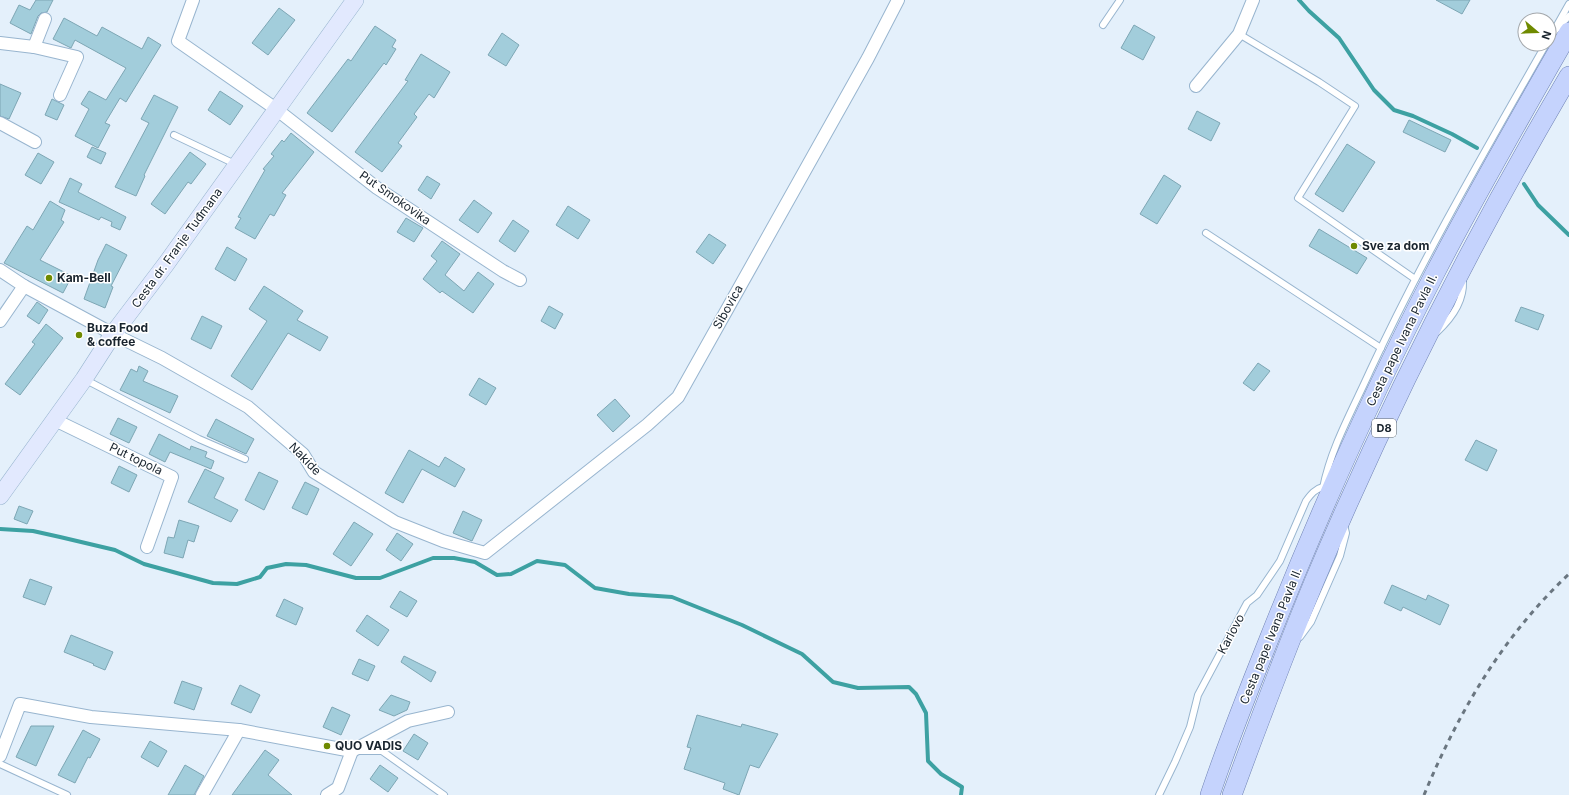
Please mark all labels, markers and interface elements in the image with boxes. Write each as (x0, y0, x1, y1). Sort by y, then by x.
north arrow (1517, 12, 1557, 52)
text: N (1538, 29, 1554, 42)
street label: Put Smokovika (357, 167, 434, 228)
street label: Cesta dr. Franje Tuđmana (128, 185, 225, 311)
place label: Sve za dom (1362, 238, 1429, 253)
marker: Sve za dom (1349, 241, 1359, 251)
place label: Kam-Bell (57, 270, 111, 285)
street label: Cesta pape Ivana Pavla II. (1363, 271, 1440, 409)
marker: Kam-Bell (44, 273, 54, 283)
street label: Sibovica (709, 282, 746, 332)
place label: Buza Food & coffee (87, 320, 148, 349)
marker: Buza Food & coffee (74, 330, 84, 340)
road number: D8 (1372, 419, 1396, 437)
street label: Put topola (107, 439, 165, 478)
street label: Nakide (286, 439, 325, 478)
street label: Cesta pape Ivana Pavla II. (1236, 565, 1305, 706)
street label: Karlovo (1214, 611, 1247, 656)
place label: QUO VADIS (335, 738, 402, 753)
marker: QUO VADIS (322, 741, 332, 751)

